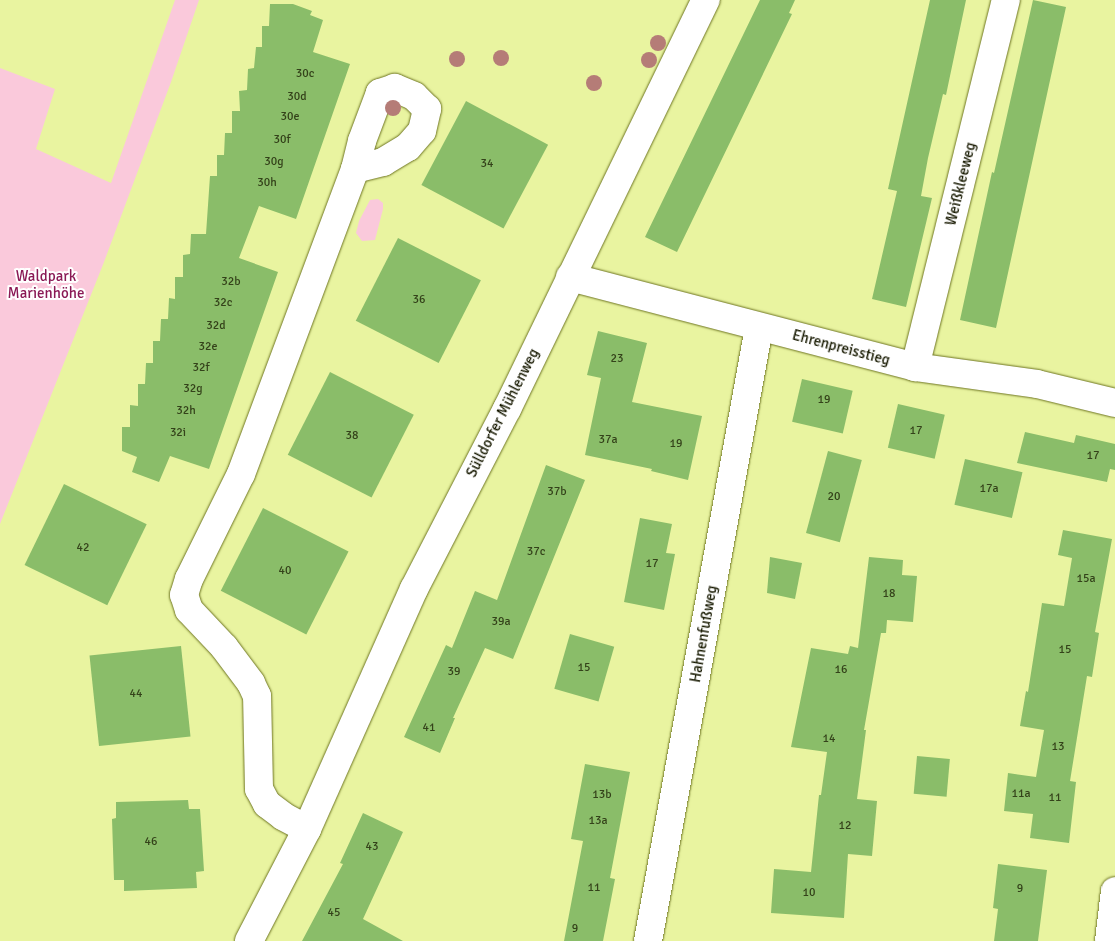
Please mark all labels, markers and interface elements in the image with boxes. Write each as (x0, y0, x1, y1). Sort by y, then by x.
house number: 30c (296, 67, 314, 81)
house number: 30d (287, 90, 307, 104)
house number: 30e (281, 110, 299, 124)
house number: 30f (274, 133, 290, 147)
street label: Weißkleeweg (942, 140, 980, 228)
house number: 30g (264, 155, 284, 169)
house number: 34 (481, 157, 493, 171)
house number: 30h (257, 176, 277, 190)
park label: Waldpark Marienhöhe (8, 267, 84, 302)
house number: 32b (221, 275, 241, 289)
house number: 36 (413, 293, 425, 307)
house number: 32c (214, 296, 232, 310)
house number: 32d (206, 319, 226, 333)
street label: Ehrenpreisstieg (790, 326, 892, 370)
house number: 32e (199, 340, 217, 354)
street label: Sülldorfer Mühlenweg (463, 346, 543, 480)
house number: 23 (611, 352, 623, 366)
house number: 32f (193, 361, 209, 375)
house number: 32g (183, 382, 203, 396)
house number: 19 (818, 393, 830, 407)
house number: 32h (176, 404, 196, 418)
house number: 17 (910, 424, 922, 438)
house number: 32i (170, 426, 186, 440)
house number: 38 (346, 429, 358, 443)
house number: 37a (598, 433, 618, 447)
house number: 19 (670, 437, 682, 451)
house number: 17 (1087, 449, 1099, 463)
house number: 17a (979, 482, 999, 496)
house number: 37b (547, 485, 567, 499)
house number: 20 (828, 490, 840, 504)
house number: 42 (77, 541, 89, 555)
house number: 37c (527, 545, 545, 559)
house number: 17 (646, 557, 658, 571)
house number: 40 (279, 564, 291, 578)
house number: 15a (1076, 572, 1096, 586)
street label: Hahnenfußweg (687, 584, 721, 684)
house number: 18 (883, 587, 895, 601)
house number: 39a (491, 615, 511, 629)
house number: 15 (1059, 643, 1071, 657)
house number: 15 (578, 661, 590, 675)
house number: 16 (835, 663, 847, 677)
house number: 39 (448, 665, 460, 679)
house number: 44 (130, 687, 142, 701)
house number: 41 (423, 721, 435, 735)
house number: 14 (823, 732, 835, 746)
house number: 13 (1052, 740, 1064, 754)
house number: 11a (1011, 787, 1031, 801)
house number: 13b (592, 788, 612, 802)
house number: 11 (1049, 791, 1061, 805)
house number: 13a (588, 814, 608, 828)
house number: 12 (839, 819, 851, 833)
house number: 46 (145, 835, 157, 849)
house number: 43 (366, 840, 378, 854)
house number: 11 (588, 881, 600, 895)
house number: 9 (1017, 882, 1023, 896)
house number: 10 (803, 886, 815, 900)
house number: 45 (328, 906, 340, 920)
house number: 9 (572, 922, 578, 936)

